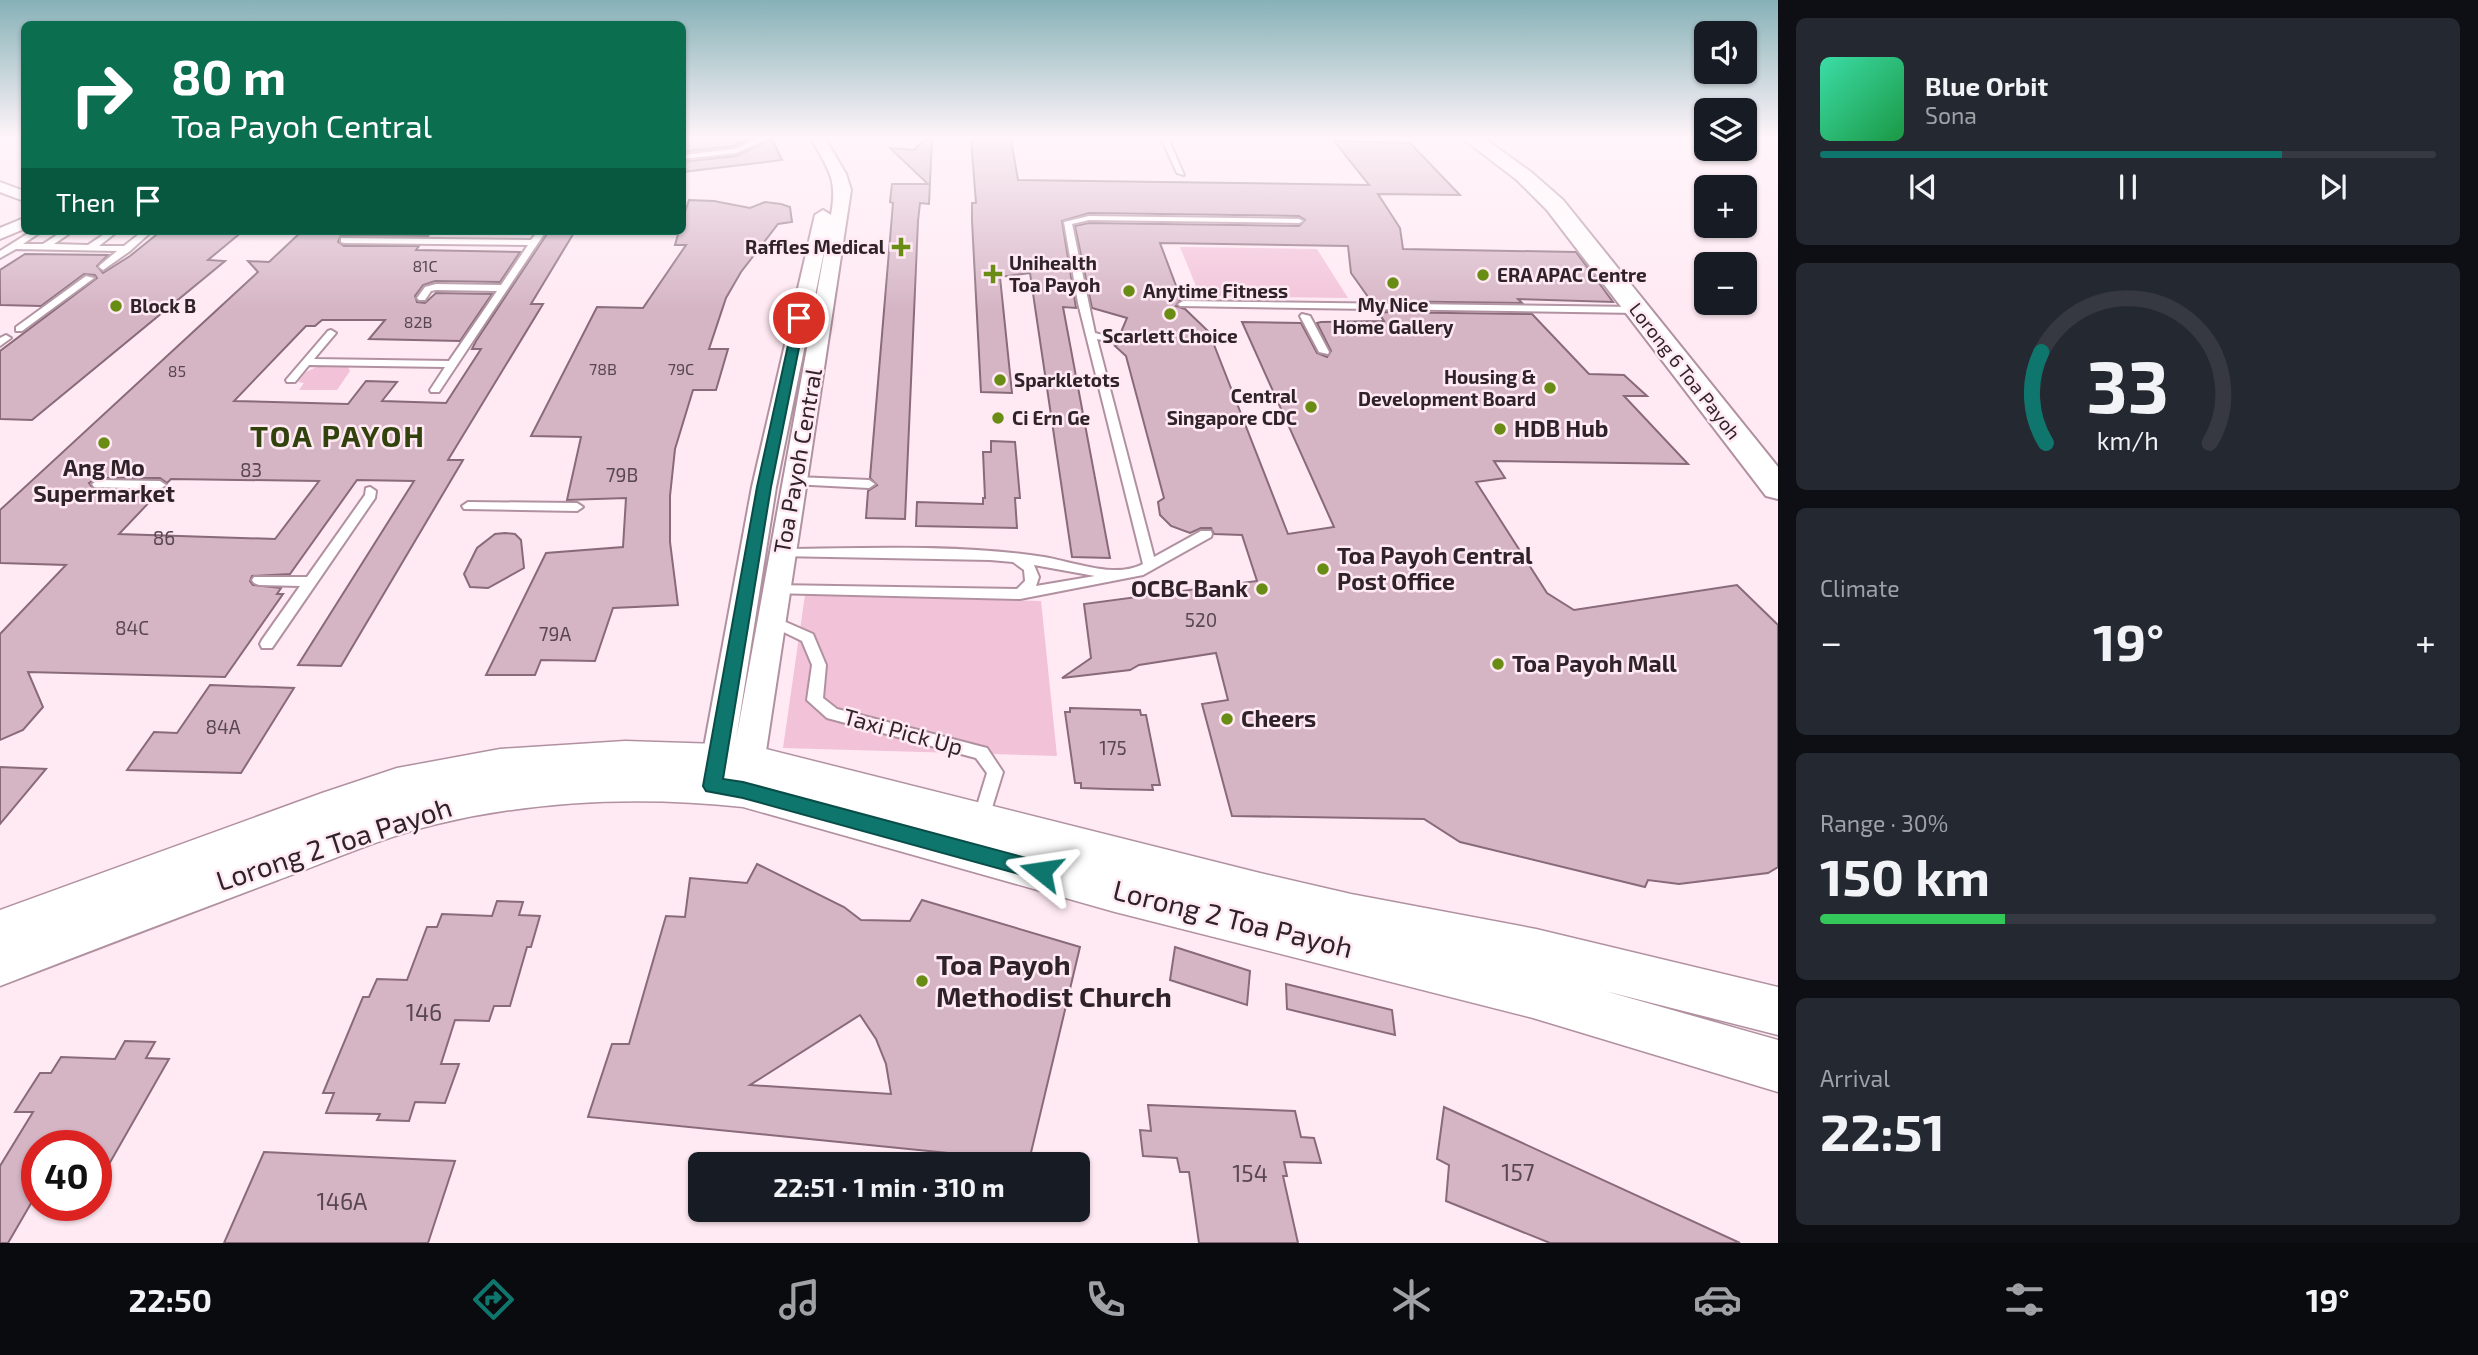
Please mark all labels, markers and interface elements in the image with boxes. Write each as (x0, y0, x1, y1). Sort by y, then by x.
map controls (1694, 21, 1757, 315)
button: sound (1694, 21, 1757, 84)
text: 80 m (171, 46, 286, 105)
icon: right (56, 49, 147, 140)
text: Blue Orbit (1925, 70, 2048, 101)
button: layers (1694, 98, 1757, 161)
text: Sona (1925, 101, 1977, 129)
text: Toa Payoh Central (171, 106, 432, 144)
icon: previous (1904, 168, 1942, 206)
icon: pause (2109, 168, 2147, 206)
icon: next (2314, 168, 2352, 206)
button: + (1694, 175, 1757, 238)
icon: arrive (129, 182, 167, 220)
text: Then (56, 186, 115, 217)
place label: Raffles Medical (745, 235, 886, 258)
marker: Raffles Medical (891, 237, 911, 257)
place label: Unihealth Toa Payoh (1009, 251, 1100, 297)
button: − (1694, 252, 1757, 315)
house number: 81C (412, 256, 438, 275)
place label: ERA APAC Centre (1497, 263, 1647, 286)
marker: Unihealth Toa Payoh (983, 264, 1003, 284)
marker: ERA APAC Centre (1475, 267, 1491, 283)
marker: My Nice Home Gallery (1385, 275, 1401, 291)
place label: Anytime Fitness (1143, 279, 1288, 303)
marker: Anytime Fitness (1121, 283, 1137, 299)
pin (769, 288, 829, 348)
place label: My Nice Home Gallery (1332, 293, 1454, 339)
place label: Block B (130, 294, 196, 317)
marker: Block B (108, 298, 124, 314)
street label: Lorong 6 Toa Payoh (1625, 298, 1746, 444)
icon: arrive (780, 299, 818, 337)
marker: Scarlett Choice (1162, 306, 1178, 322)
house number: 82B (404, 312, 432, 331)
place label: Scarlett Choice (1102, 324, 1238, 347)
text: 33 (2087, 340, 2169, 428)
house number: 78B (589, 359, 617, 378)
house number: 79C (668, 359, 694, 378)
house number: 85 (168, 361, 186, 380)
place label: Housing & Development Board (1358, 365, 1536, 410)
street label: Toa Payoh Central (767, 366, 827, 556)
place label: Sparkletots (1014, 368, 1120, 391)
marker: Sparkletots (992, 372, 1008, 388)
marker: Housing & Development Board (1542, 380, 1558, 396)
place label: Central Singapore CDC (1167, 384, 1298, 429)
marker: Central Singapore CDC (1303, 399, 1319, 415)
place label: Ci Ern Ge (1012, 406, 1090, 429)
marker: Ci Ern Ge (990, 410, 1006, 426)
place label: HDB Hub (1514, 414, 1608, 442)
district label: TOA PAYOH (250, 417, 426, 453)
marker: HDB Hub (1492, 421, 1508, 437)
text: km/h (2097, 424, 2159, 454)
marker: Ang Mo Supermarket (96, 435, 112, 451)
place label: Ang Mo Supermarket (33, 453, 175, 507)
house number: 83 (240, 458, 262, 481)
house number: 79B (606, 463, 638, 486)
house number: 86 (153, 526, 175, 549)
place label: Toa Payoh Central Post Office (1337, 541, 1533, 595)
marker: Toa Payoh Central Post Office (1315, 561, 1331, 577)
place label: OCBC Bank (1131, 574, 1248, 602)
text: Climate (1820, 574, 1900, 602)
marker: OCBC Bank (1254, 581, 1270, 597)
house number: 520 (1185, 608, 1217, 631)
text: 19° (2093, 609, 2164, 671)
house number: 84C (115, 616, 149, 639)
text: − (1820, 618, 1842, 664)
text: + (2415, 618, 2436, 664)
house number: 79A (539, 622, 571, 645)
place label: Toa Payoh Mall (1512, 649, 1677, 677)
marker: Toa Payoh Mall (1490, 656, 1506, 672)
street label: Taxi Pick Up (840, 702, 966, 760)
place label: Cheers (1241, 704, 1316, 732)
marker: Cheers (1219, 711, 1235, 727)
house number: 84A (205, 715, 241, 738)
house number: 175 (1099, 736, 1127, 759)
street label: Lorong 2 Toa Payoh (212, 789, 456, 897)
text: Range · 30% (1820, 809, 1948, 837)
position arrow (1004, 834, 1078, 908)
text: 150 km (1820, 844, 1990, 906)
street label: Lorong 2 Toa Payoh (1110, 872, 1357, 964)
place label: Toa Payoh Methodist Church (936, 947, 1172, 1013)
marker: Toa Payoh Methodist Church (914, 973, 930, 989)
house number: 146 (406, 998, 442, 1026)
text: Arrival (1820, 1064, 1890, 1092)
text: 22:51 (1820, 1099, 1945, 1161)
speed limit sign: 40 (21, 1130, 112, 1221)
house number: 157 (1501, 1158, 1535, 1186)
house number: 154 (1232, 1159, 1268, 1187)
text: 22:51 · 1 min · 310 m (773, 1171, 1005, 1202)
house number: 146A (317, 1187, 368, 1215)
icon: directions (469, 1275, 518, 1324)
icon: music (775, 1275, 824, 1324)
icon: phone (1081, 1275, 1130, 1324)
icon: climate (1387, 1275, 1436, 1324)
icon: car (1693, 1275, 1742, 1324)
icon: filters (2000, 1275, 2049, 1324)
text: 22:50 (129, 1280, 212, 1318)
text: 19° (2306, 1280, 2349, 1318)

